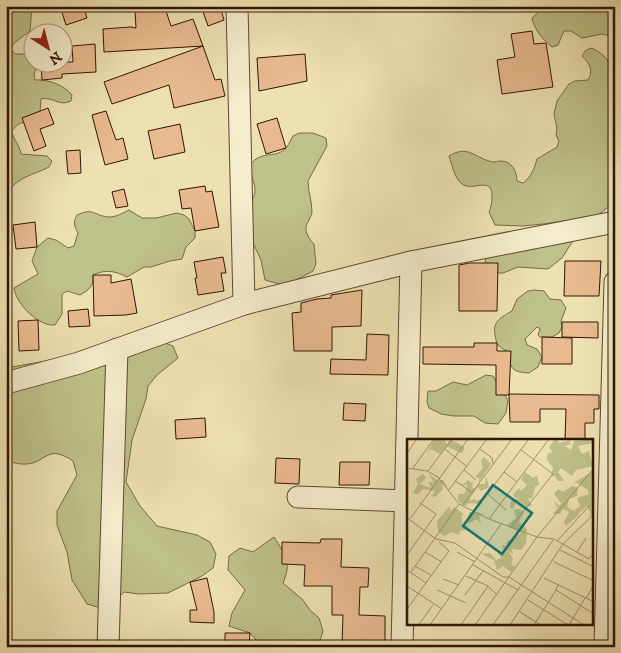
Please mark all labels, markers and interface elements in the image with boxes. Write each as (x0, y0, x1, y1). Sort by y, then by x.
north arrow (22, 22, 72, 72)
text: N (45, 47, 65, 69)
inset map (407, 439, 594, 626)

